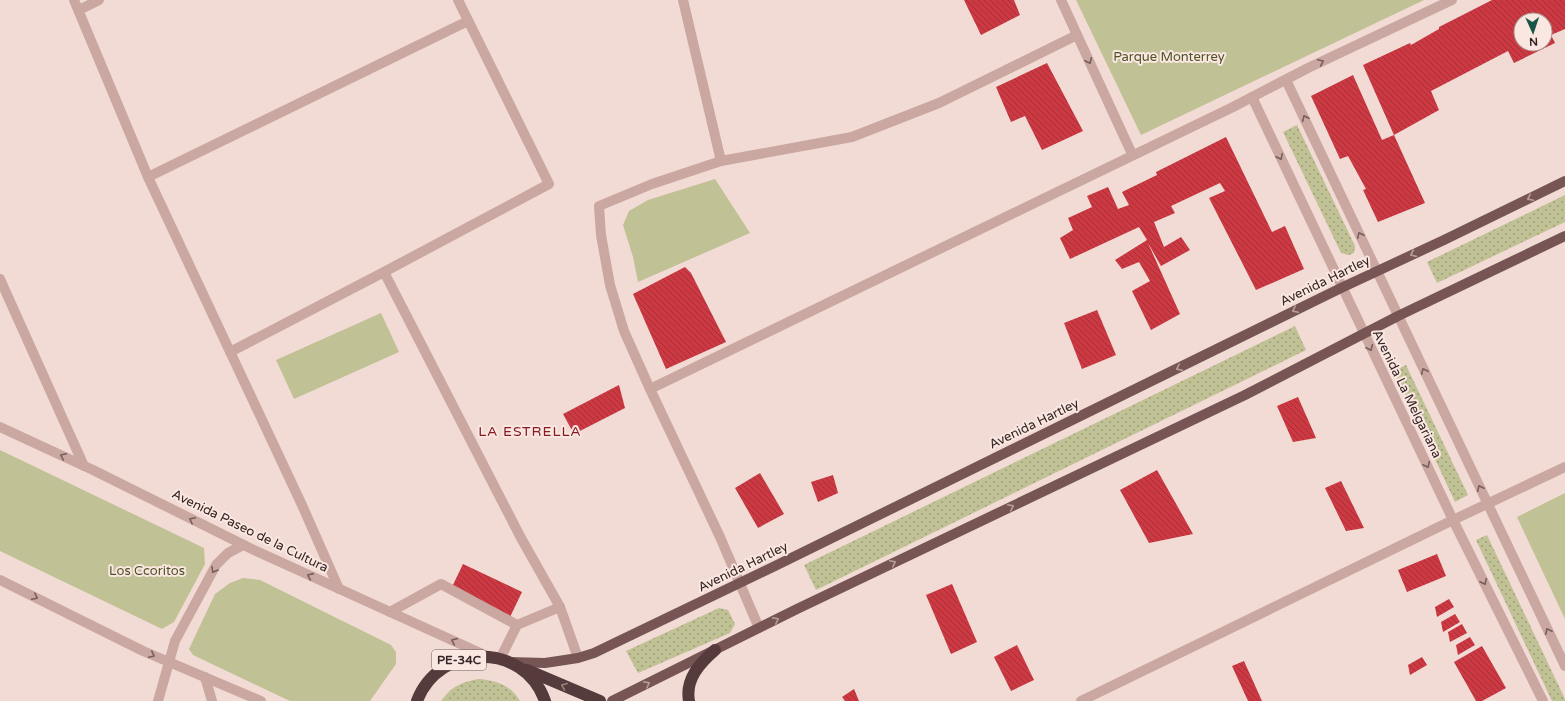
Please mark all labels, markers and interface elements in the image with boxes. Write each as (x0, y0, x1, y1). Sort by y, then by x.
north arrow (1513, 12, 1553, 52)
text: N (1529, 35, 1538, 48)
park label: Parque Monterrey (1113, 49, 1225, 65)
one-way arrow (1084, 56, 1092, 64)
one-way arrow (1317, 59, 1324, 67)
one-way arrow (1302, 114, 1310, 122)
one-way arrow (1275, 153, 1283, 161)
one-way arrow (1527, 194, 1534, 201)
one-way arrow (1357, 232, 1365, 240)
one-way arrow (1409, 249, 1417, 257)
street label: Avenida Hartley (1277, 252, 1373, 310)
one-way arrow (1292, 305, 1299, 313)
street label: Avenida La Melgariana (1369, 327, 1445, 461)
one-way arrow (1365, 344, 1373, 351)
one-way arrow (1175, 363, 1183, 371)
one-way arrow (1421, 368, 1429, 375)
street label: Avenida Hartley (986, 395, 1082, 453)
district label: LA ESTRELLA (478, 423, 582, 440)
one-way arrow (60, 453, 67, 461)
one-way arrow (1422, 461, 1430, 469)
one-way arrow (1477, 485, 1485, 493)
street label: Avenida Paseo de la Cultura (169, 486, 331, 576)
one-way arrow (1006, 504, 1014, 512)
one-way arrow (189, 517, 197, 525)
street label: Avenida Hartley (695, 538, 791, 596)
one-way arrow (889, 560, 897, 568)
park label: Los Ccoritos (109, 563, 185, 579)
one-way arrow (212, 566, 219, 573)
one-way arrow (306, 572, 313, 580)
one-way arrow (1479, 578, 1487, 585)
one-way arrow (31, 592, 38, 600)
one-way arrow (772, 617, 780, 624)
one-way arrow (1545, 628, 1553, 635)
one-way arrow (450, 637, 457, 645)
one-way arrow (147, 650, 155, 658)
road number: PE-34C (432, 650, 486, 670)
one-way arrow (643, 681, 651, 689)
one-way arrow (561, 683, 568, 691)

